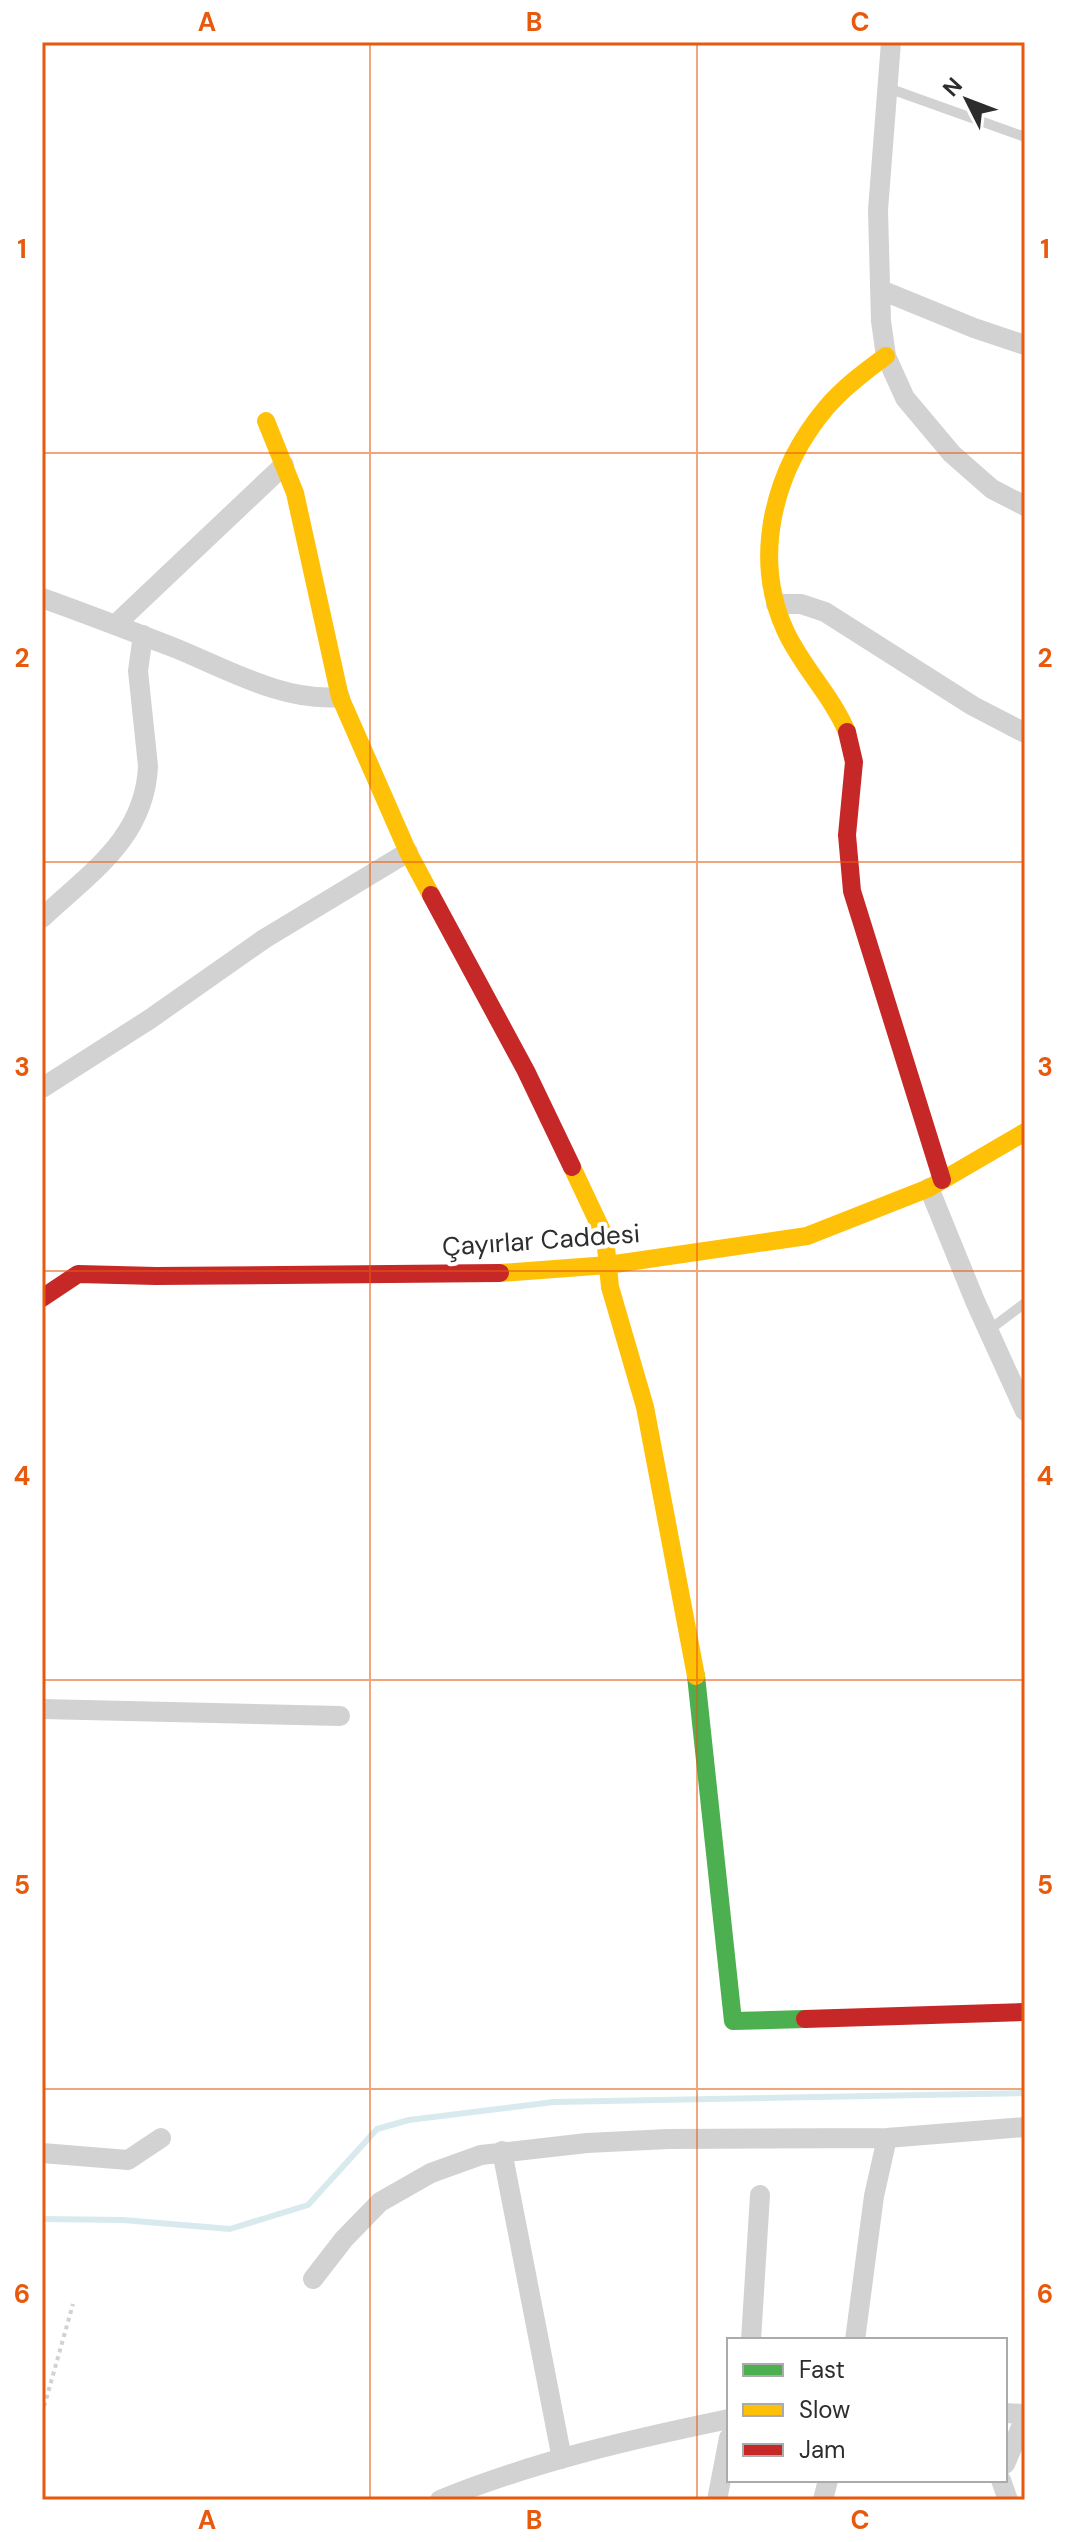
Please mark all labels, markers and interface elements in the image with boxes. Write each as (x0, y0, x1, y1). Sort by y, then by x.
text: A (198, 5, 216, 39)
text: B (526, 5, 542, 39)
text: C (850, 5, 870, 39)
north arrow (927, 60, 1007, 140)
text: N (936, 71, 969, 103)
text: 1 (17, 232, 27, 266)
text: 1 (1040, 232, 1050, 266)
text: 2 (14, 641, 30, 675)
text: 2 (1037, 641, 1053, 675)
text: 3 (14, 1050, 30, 1084)
text: 3 (1037, 1050, 1053, 1084)
street label: Çayırlar Caddesi (441, 1216, 641, 1264)
text: 4 (14, 1459, 30, 1493)
text: 4 (1037, 1459, 1053, 1493)
text: 5 (14, 1868, 30, 1902)
text: 5 (1037, 1868, 1053, 1902)
text: 6 (14, 2277, 30, 2311)
text: 6 (1037, 2277, 1053, 2311)
legend (727, 2338, 1007, 2482)
text: Fast (799, 2354, 845, 2385)
text: Slow (799, 2394, 850, 2425)
text: Jam (799, 2434, 845, 2465)
text: A (198, 2503, 216, 2537)
text: B (526, 2503, 542, 2537)
text: C (850, 2503, 870, 2537)

